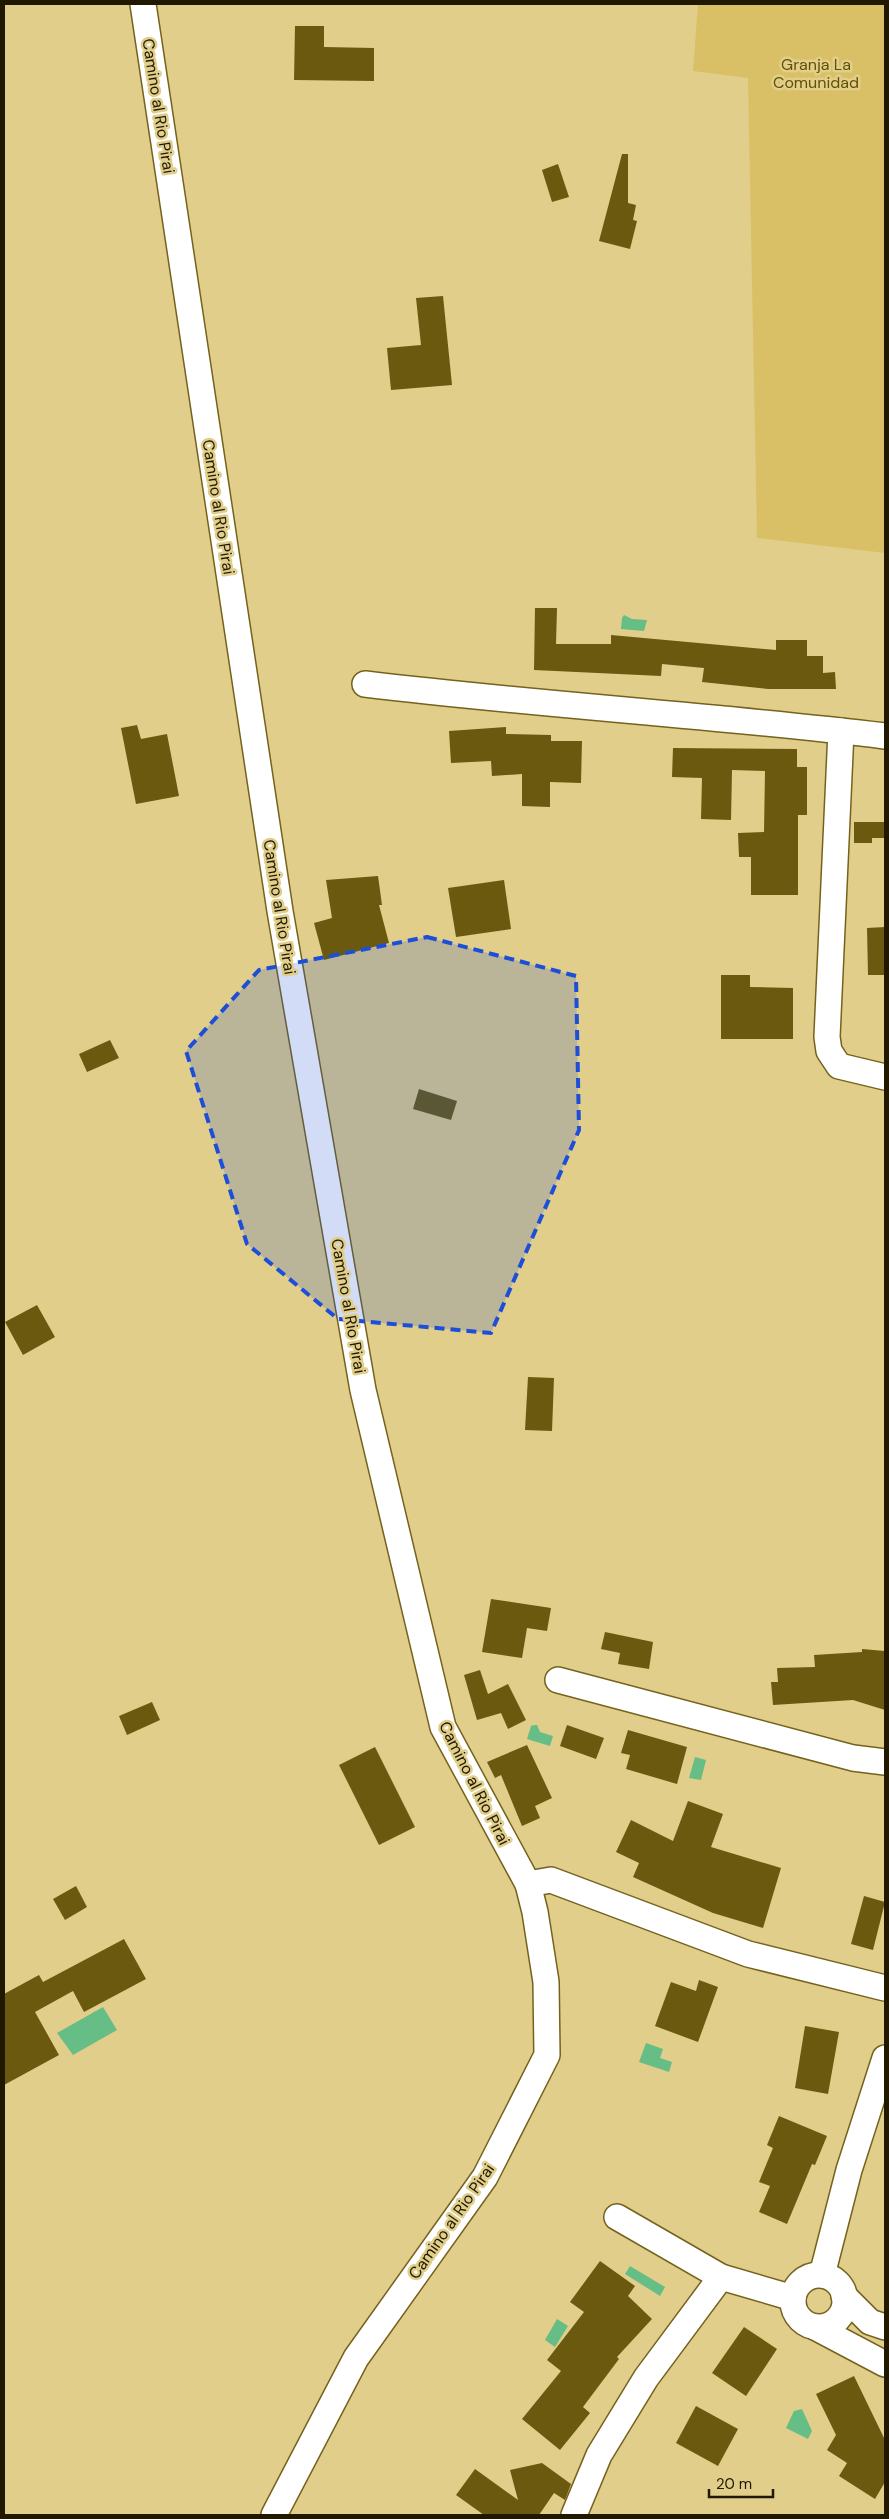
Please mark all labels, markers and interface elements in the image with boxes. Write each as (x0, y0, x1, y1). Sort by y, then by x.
street label: Camino al Rio Pirai (137, 37, 180, 175)
park label: Granja La Comunidad (773, 54, 859, 93)
street label: Camino al Rio Pirai (197, 438, 240, 576)
street label: Camino al Rio Pirai (258, 838, 301, 976)
street label: Camino al Rio Pirai (326, 1237, 371, 1375)
street label: Camino al Rio Pirai (434, 1718, 515, 1849)
street label: Camino al Rio Pirai (404, 2159, 499, 2283)
scale bar (709, 2466, 773, 2498)
text: 20 m (716, 2474, 752, 2494)

